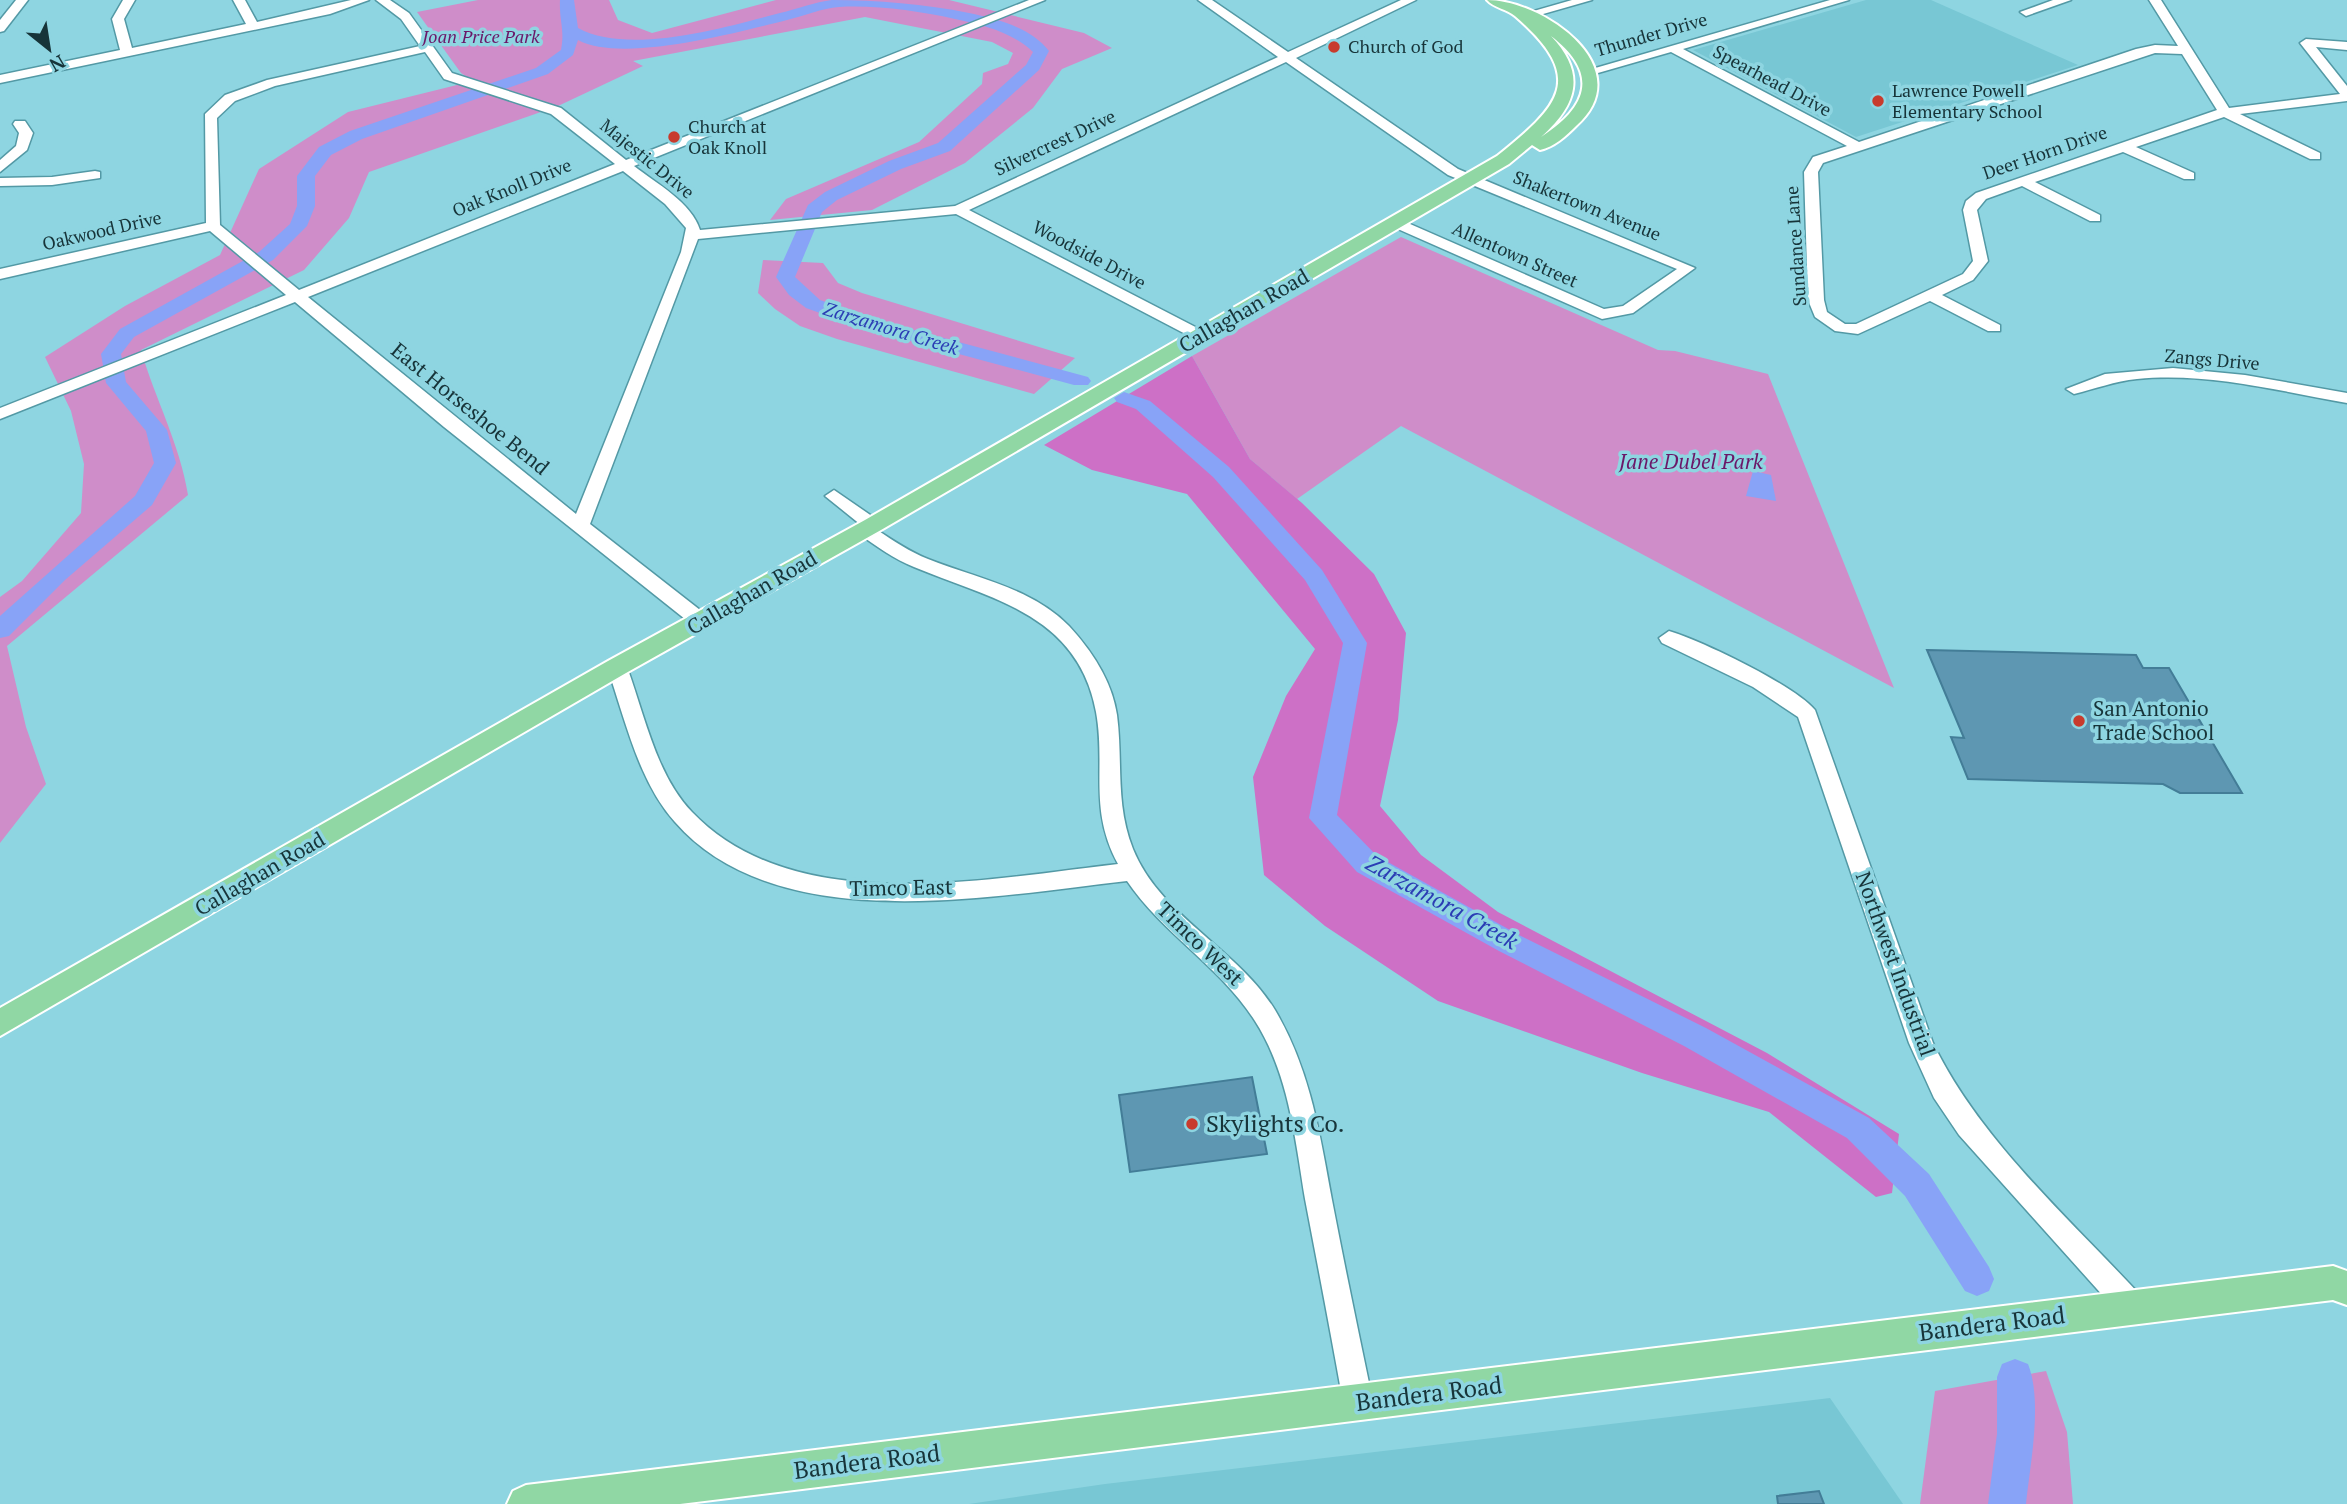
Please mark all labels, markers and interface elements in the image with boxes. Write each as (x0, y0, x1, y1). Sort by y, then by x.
street label: Thunder Drive (1592, 7, 1710, 62)
north arrow (14, 14, 84, 84)
park label: Joan Price Park (421, 24, 540, 48)
place label: Church of God (1348, 34, 1464, 58)
marker: Church of God (1326, 39, 1342, 55)
street label: Spearhead Drive (1709, 39, 1836, 121)
text: N (45, 50, 70, 79)
place label: Lawrence Powell Elementary School (1892, 78, 2043, 123)
marker: Lawrence Powell Elementary School (1870, 93, 1886, 109)
street label: Silvercrest Drive (990, 103, 1119, 181)
street label: Majestic Drive (596, 113, 700, 204)
place label: Church at Oak Knoll (688, 114, 767, 159)
street label: Deer Horn Drive (1979, 120, 2110, 185)
marker: Church at Oak Knoll (666, 129, 682, 145)
street label: Oak Knoll Drive (448, 152, 575, 222)
street label: Shakertown Avenue (1510, 164, 1665, 246)
street label: Sundance Lane (1779, 185, 1811, 307)
street label: Oakwood Drive (40, 205, 164, 255)
street label: Woodside Drive (1029, 214, 1150, 294)
street label: Allentown Street (1449, 216, 1582, 293)
street label: Callaghan Road (1173, 261, 1314, 359)
water label: Zarzamora Creek (820, 295, 963, 360)
street label: East Horseshoe Bend (386, 336, 556, 481)
street label: Zangs Drive (2164, 343, 2261, 375)
park label: Jane Dubel Park (1618, 447, 1764, 475)
street label: Callaghan Road (681, 543, 822, 641)
place label: San Antonio Trade School (2093, 694, 2214, 746)
marker: San Antonio Trade School (2071, 713, 2087, 729)
street label: Callaghan Road (189, 824, 330, 922)
water label: Zarzamora Creek (1361, 847, 1525, 957)
street label: Northwest Industrial (1850, 867, 1942, 1060)
street label: Timco East (849, 872, 953, 902)
street label: Timco West (1152, 895, 1250, 991)
place label: Skylights Co. (1206, 1107, 1345, 1139)
marker: Skylights Co. (1184, 1116, 1200, 1132)
street label: Bandera Road (1917, 1298, 2067, 1348)
street label: Bandera Road (1354, 1368, 1504, 1418)
street label: Bandera Road (792, 1436, 942, 1486)

